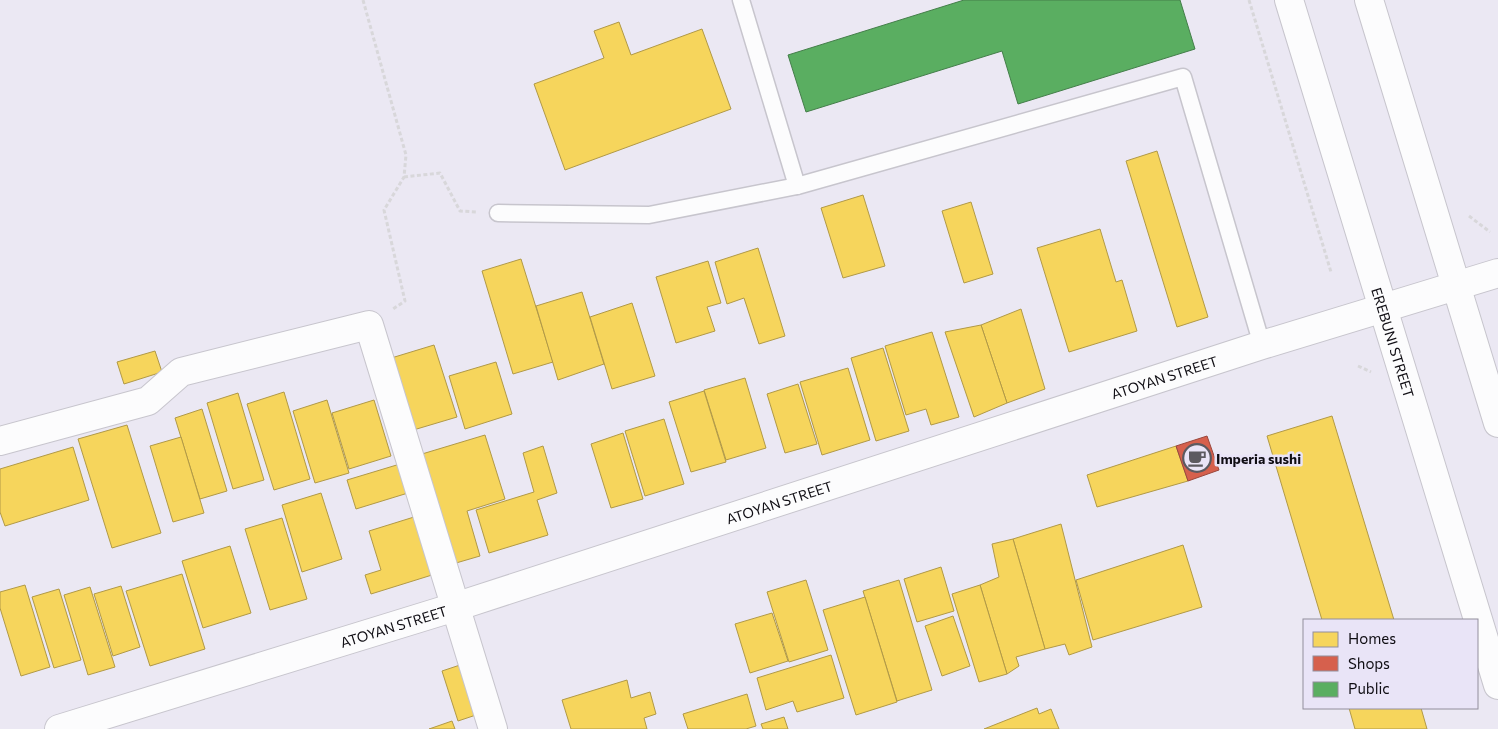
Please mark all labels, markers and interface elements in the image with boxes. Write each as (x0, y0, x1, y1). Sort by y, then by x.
street label: EREBUNI STREET (1369, 285, 1418, 400)
street label: ATOYAN STREET (1109, 352, 1220, 402)
cafe icon: Imperia sushi (1182, 443, 1212, 473)
place label: Imperia sushi (1216, 450, 1301, 467)
street label: ATOYAN STREET (724, 477, 834, 527)
street label: ATOYAN STREET (338, 602, 449, 650)
legend (1303, 619, 1478, 709)
text: Homes (1348, 629, 1396, 647)
text: Shops (1348, 654, 1390, 672)
text: Public (1348, 679, 1390, 697)

